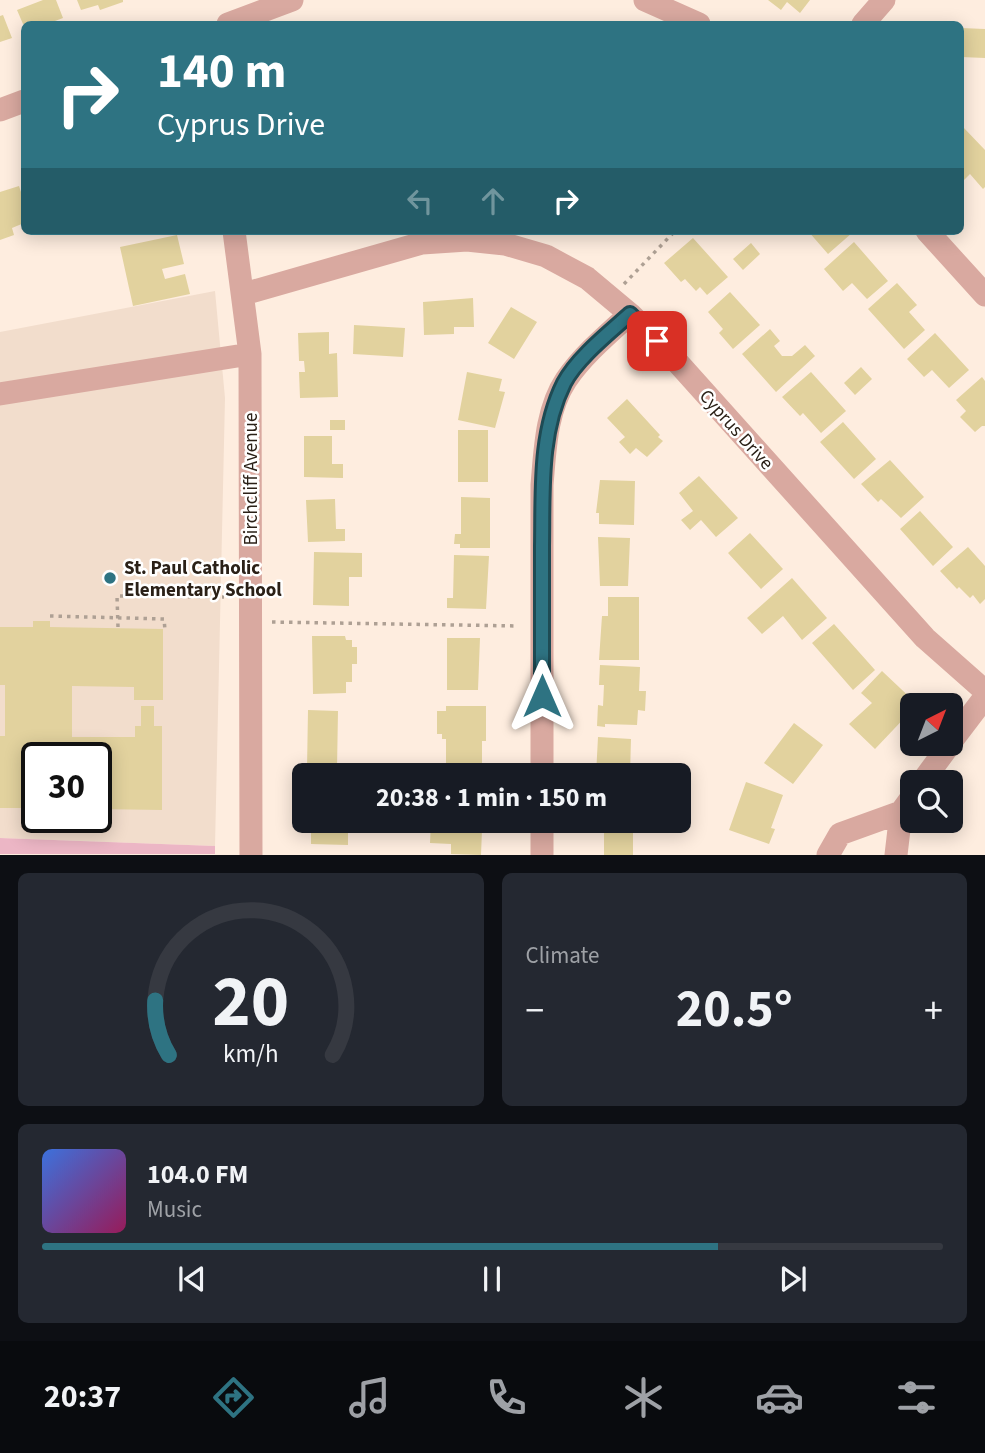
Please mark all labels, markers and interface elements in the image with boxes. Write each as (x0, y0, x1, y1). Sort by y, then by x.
text: 140 m (157, 37, 286, 107)
icon: right (42, 49, 133, 140)
text: Cyprus Drive (157, 102, 325, 148)
icon: left (401, 182, 439, 220)
icon: ahead (474, 182, 512, 220)
icon: right (547, 182, 585, 220)
pin (627, 311, 687, 371)
icon: arrive (638, 322, 676, 360)
street label: Cyprus Drive (692, 384, 779, 476)
street label: Birchcliff Avenue (238, 413, 265, 545)
place label: St. Paul Catholic Elementary School (124, 555, 282, 604)
marker: St. Paul Catholic Elementary School (102, 570, 118, 586)
position arrow (505, 659, 579, 733)
north arrow (900, 693, 962, 756)
map controls (900, 693, 963, 833)
speed limit sign: 30 (21, 742, 112, 833)
button: search (900, 770, 963, 833)
text: 20:38 · 1 min · 150 m (376, 779, 607, 816)
text: Climate (526, 939, 599, 972)
text: 20 (212, 951, 289, 1055)
text: 20.5° (676, 973, 793, 1047)
text: − (526, 984, 544, 1038)
text: + (924, 984, 943, 1038)
text: km/h (223, 1036, 279, 1072)
text: 104.0 FM (147, 1156, 248, 1193)
text: Music (147, 1193, 202, 1226)
icon: previous (173, 1260, 211, 1298)
icon: pause (473, 1260, 511, 1298)
icon: next (774, 1260, 812, 1298)
icon: directions (209, 1373, 258, 1422)
icon: music (345, 1373, 394, 1422)
icon: phone (482, 1373, 531, 1422)
icon: climate (619, 1373, 668, 1422)
icon: car (755, 1373, 804, 1422)
icon: filters (892, 1373, 941, 1422)
text: 20:37 (44, 1374, 121, 1420)

